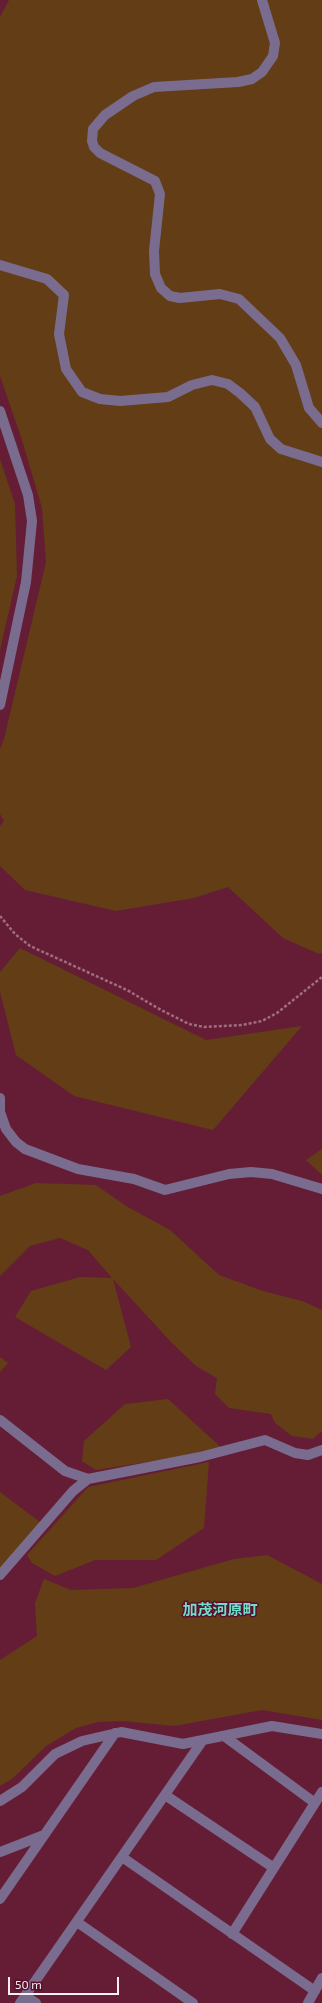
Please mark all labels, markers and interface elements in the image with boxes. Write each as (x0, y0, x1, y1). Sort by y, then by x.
district label: 加茂河原町 (183, 1601, 257, 1619)
scale bar (10, 1969, 121, 1995)
text: 50 m (15, 1977, 42, 1991)

